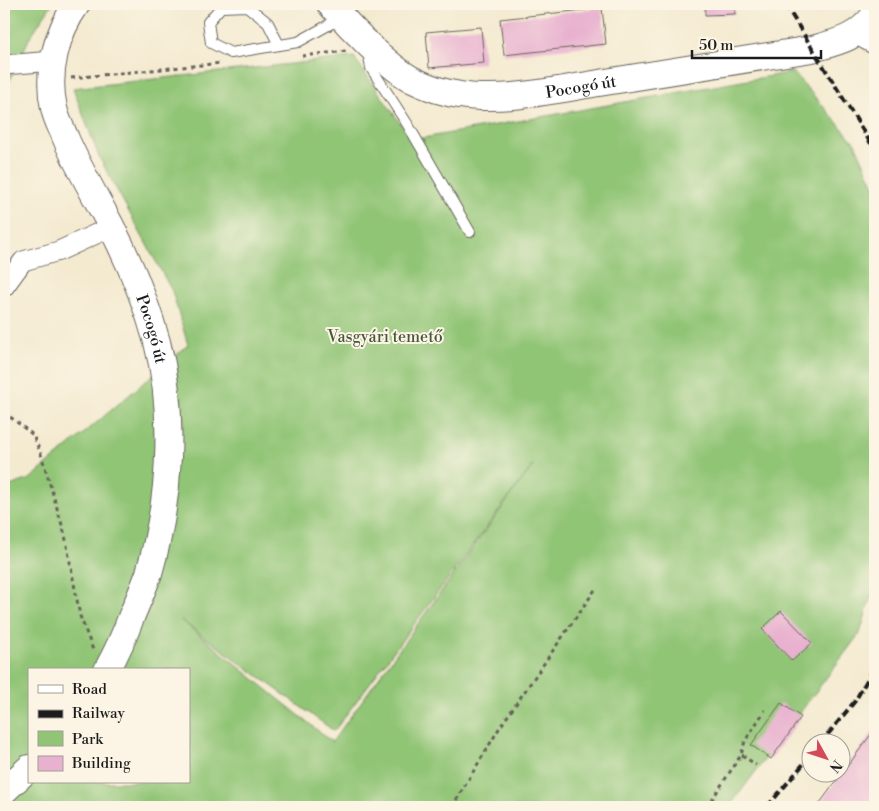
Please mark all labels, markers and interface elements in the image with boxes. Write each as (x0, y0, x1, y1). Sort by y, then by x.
scale bar (692, 28, 820, 60)
text: 50 m (699, 36, 733, 55)
street label: Pocogó út (544, 71, 618, 103)
street label: Pocogó út (131, 292, 171, 366)
park label: Vasgyári temető (326, 327, 443, 347)
legend (28, 668, 190, 784)
text: Road (72, 680, 107, 699)
text: Railway (72, 704, 126, 723)
text: Park (72, 730, 104, 749)
north arrow (802, 734, 852, 784)
text: Building (71, 754, 131, 773)
text: N (825, 756, 846, 776)

